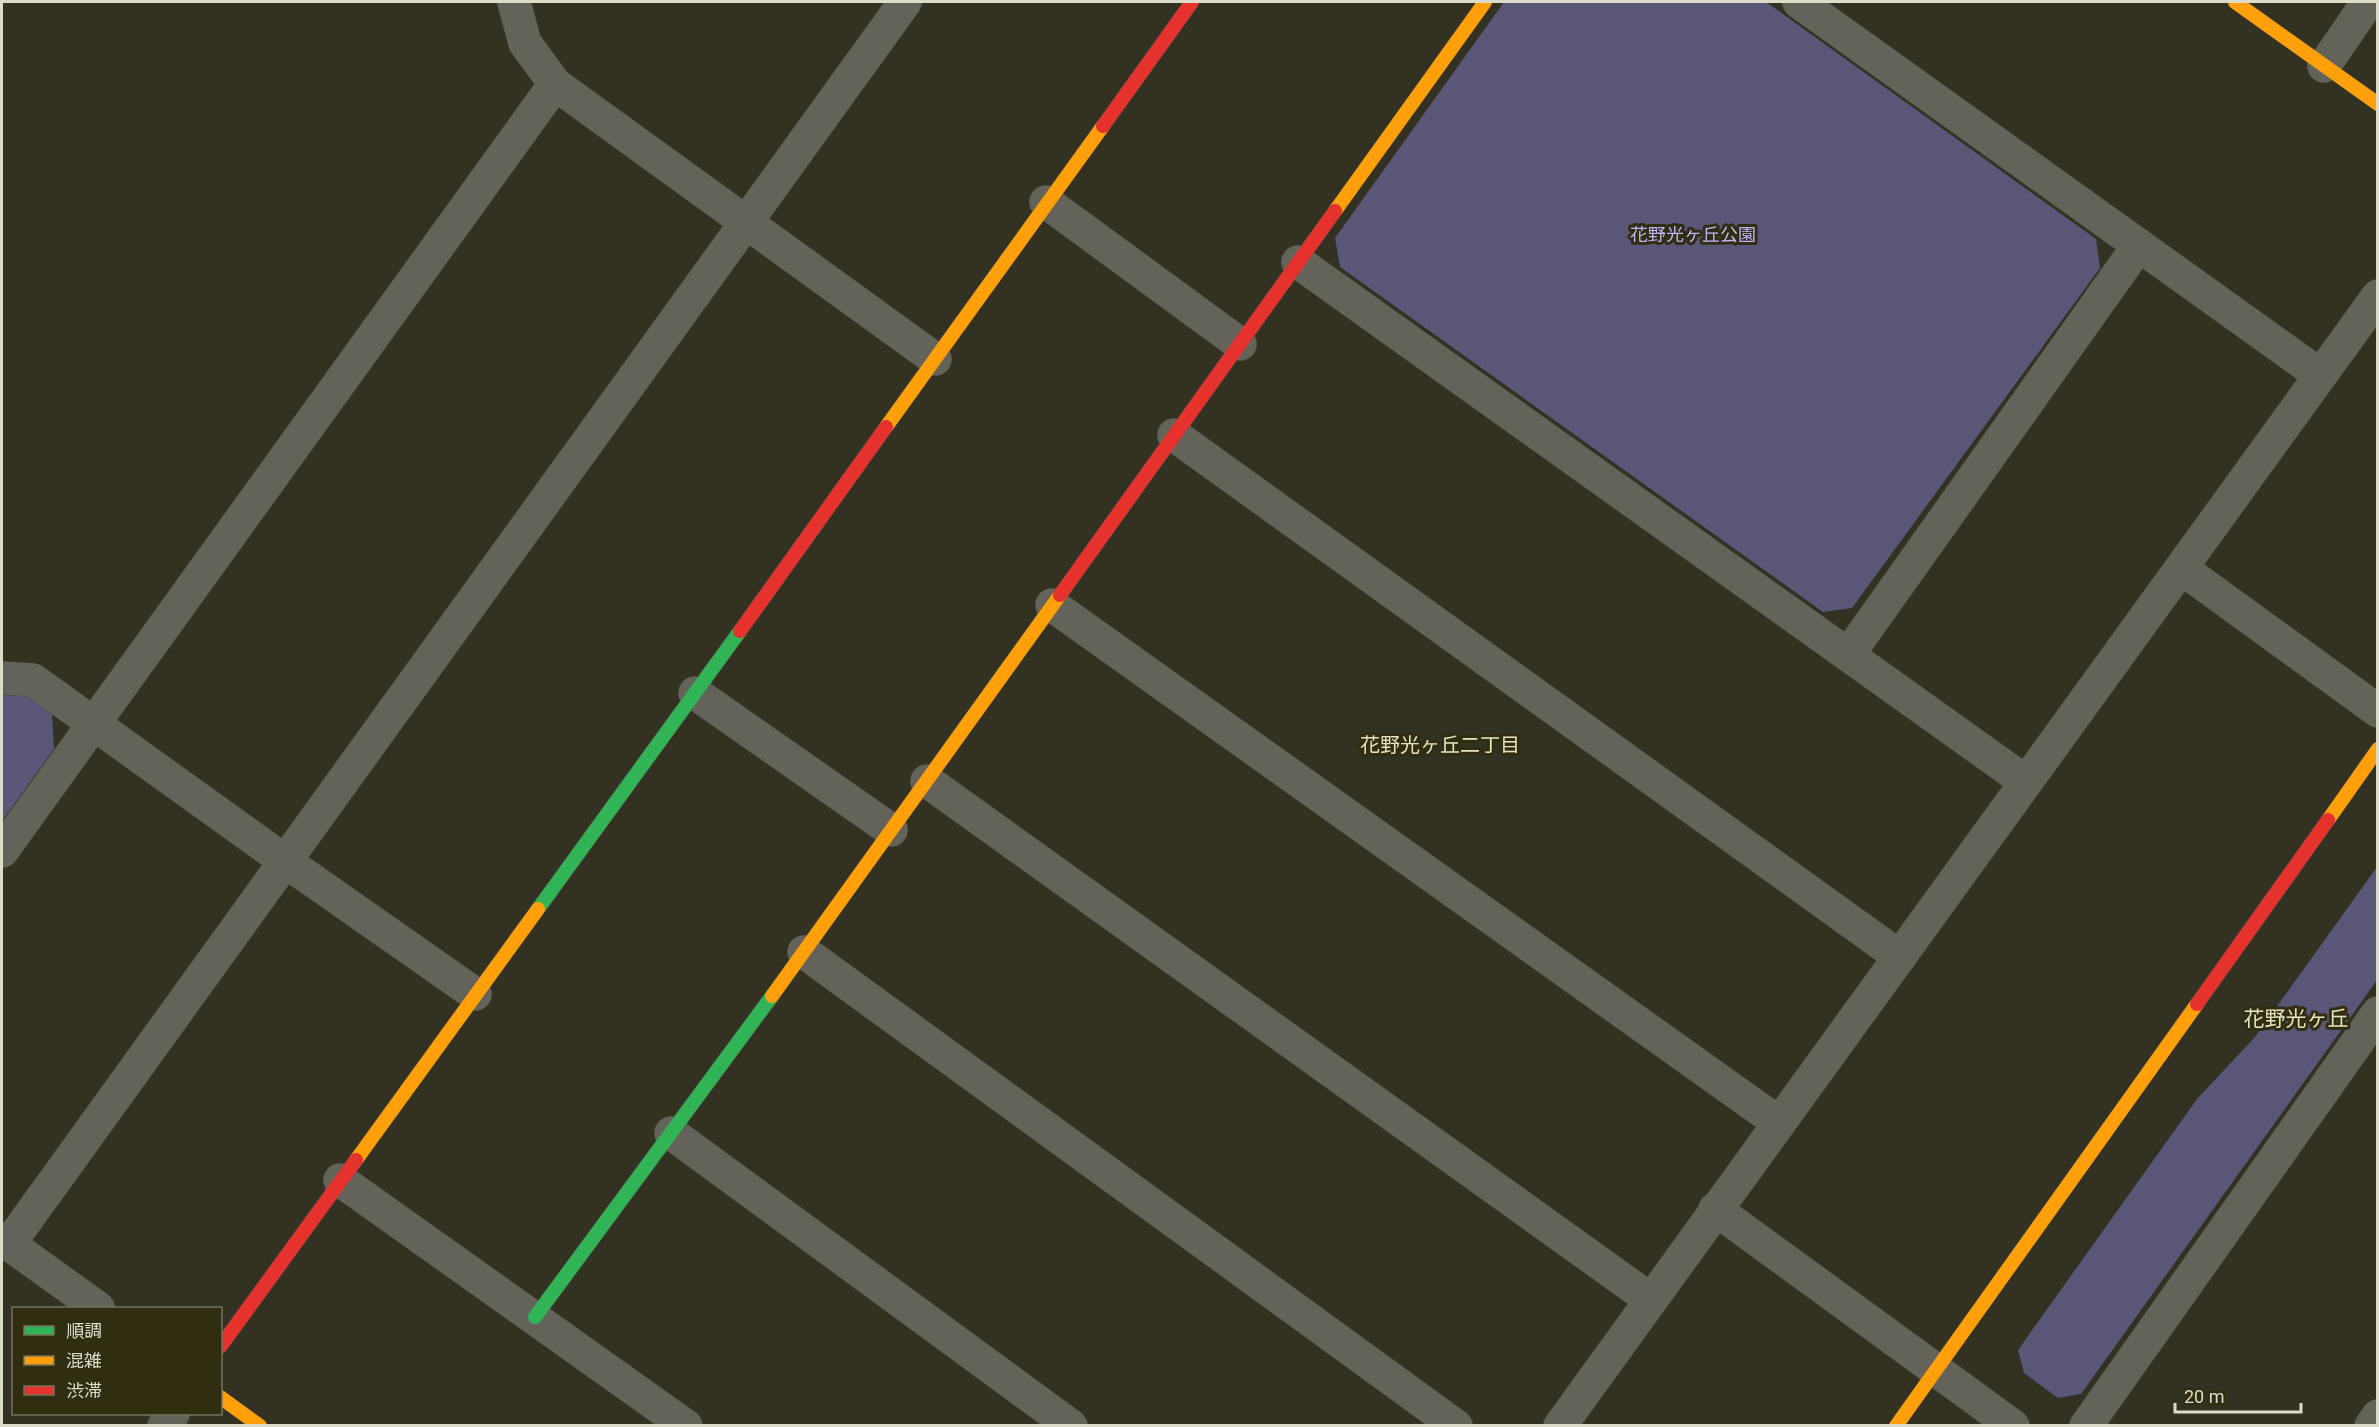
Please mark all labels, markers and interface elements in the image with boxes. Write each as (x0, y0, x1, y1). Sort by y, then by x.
park label: 花野光ヶ丘公園 (1630, 224, 1756, 245)
district label: 花野光ヶ丘二丁目 (1360, 733, 1520, 757)
district label: 花野光ヶ丘 (2244, 1007, 2349, 1031)
legend (12, 1307, 222, 1415)
text: 順調 (66, 1320, 102, 1341)
text: 混雑 (66, 1350, 102, 1371)
scale bar (2175, 1376, 2301, 1414)
text: 渋滞 (66, 1380, 102, 1401)
text: 20 m (2184, 1386, 2224, 1407)

